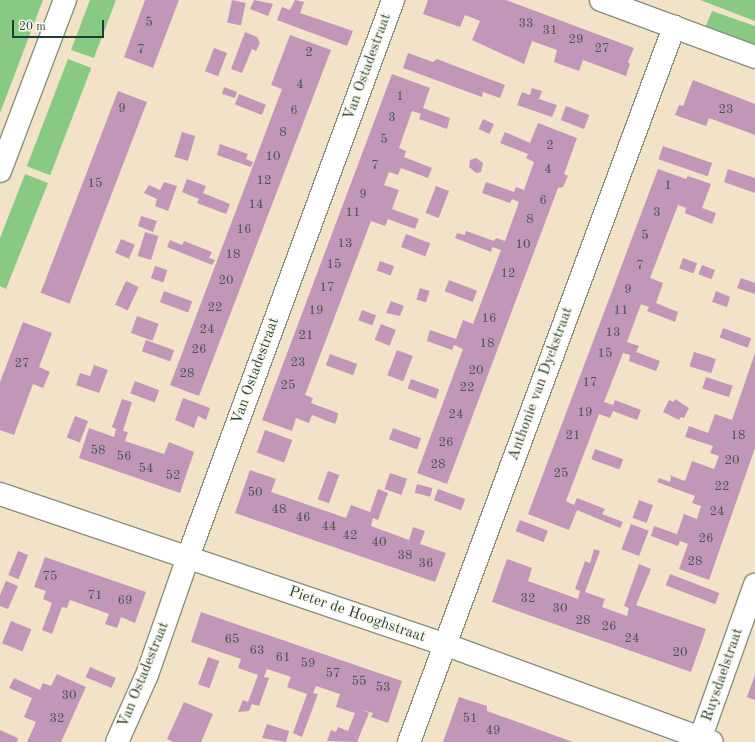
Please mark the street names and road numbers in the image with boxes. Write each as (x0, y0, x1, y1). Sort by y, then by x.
street label: Van Ostadestraat (340, 11, 396, 123)
street label: Anthonie van Dyckstraat (505, 305, 577, 463)
street label: Van Ostadestraat (228, 315, 284, 427)
street label: Pieter de Hooghstraat (286, 583, 428, 647)
street label: Van Ostadestraat (115, 619, 173, 731)
street label: Ruysdaelstraat (699, 626, 747, 724)

